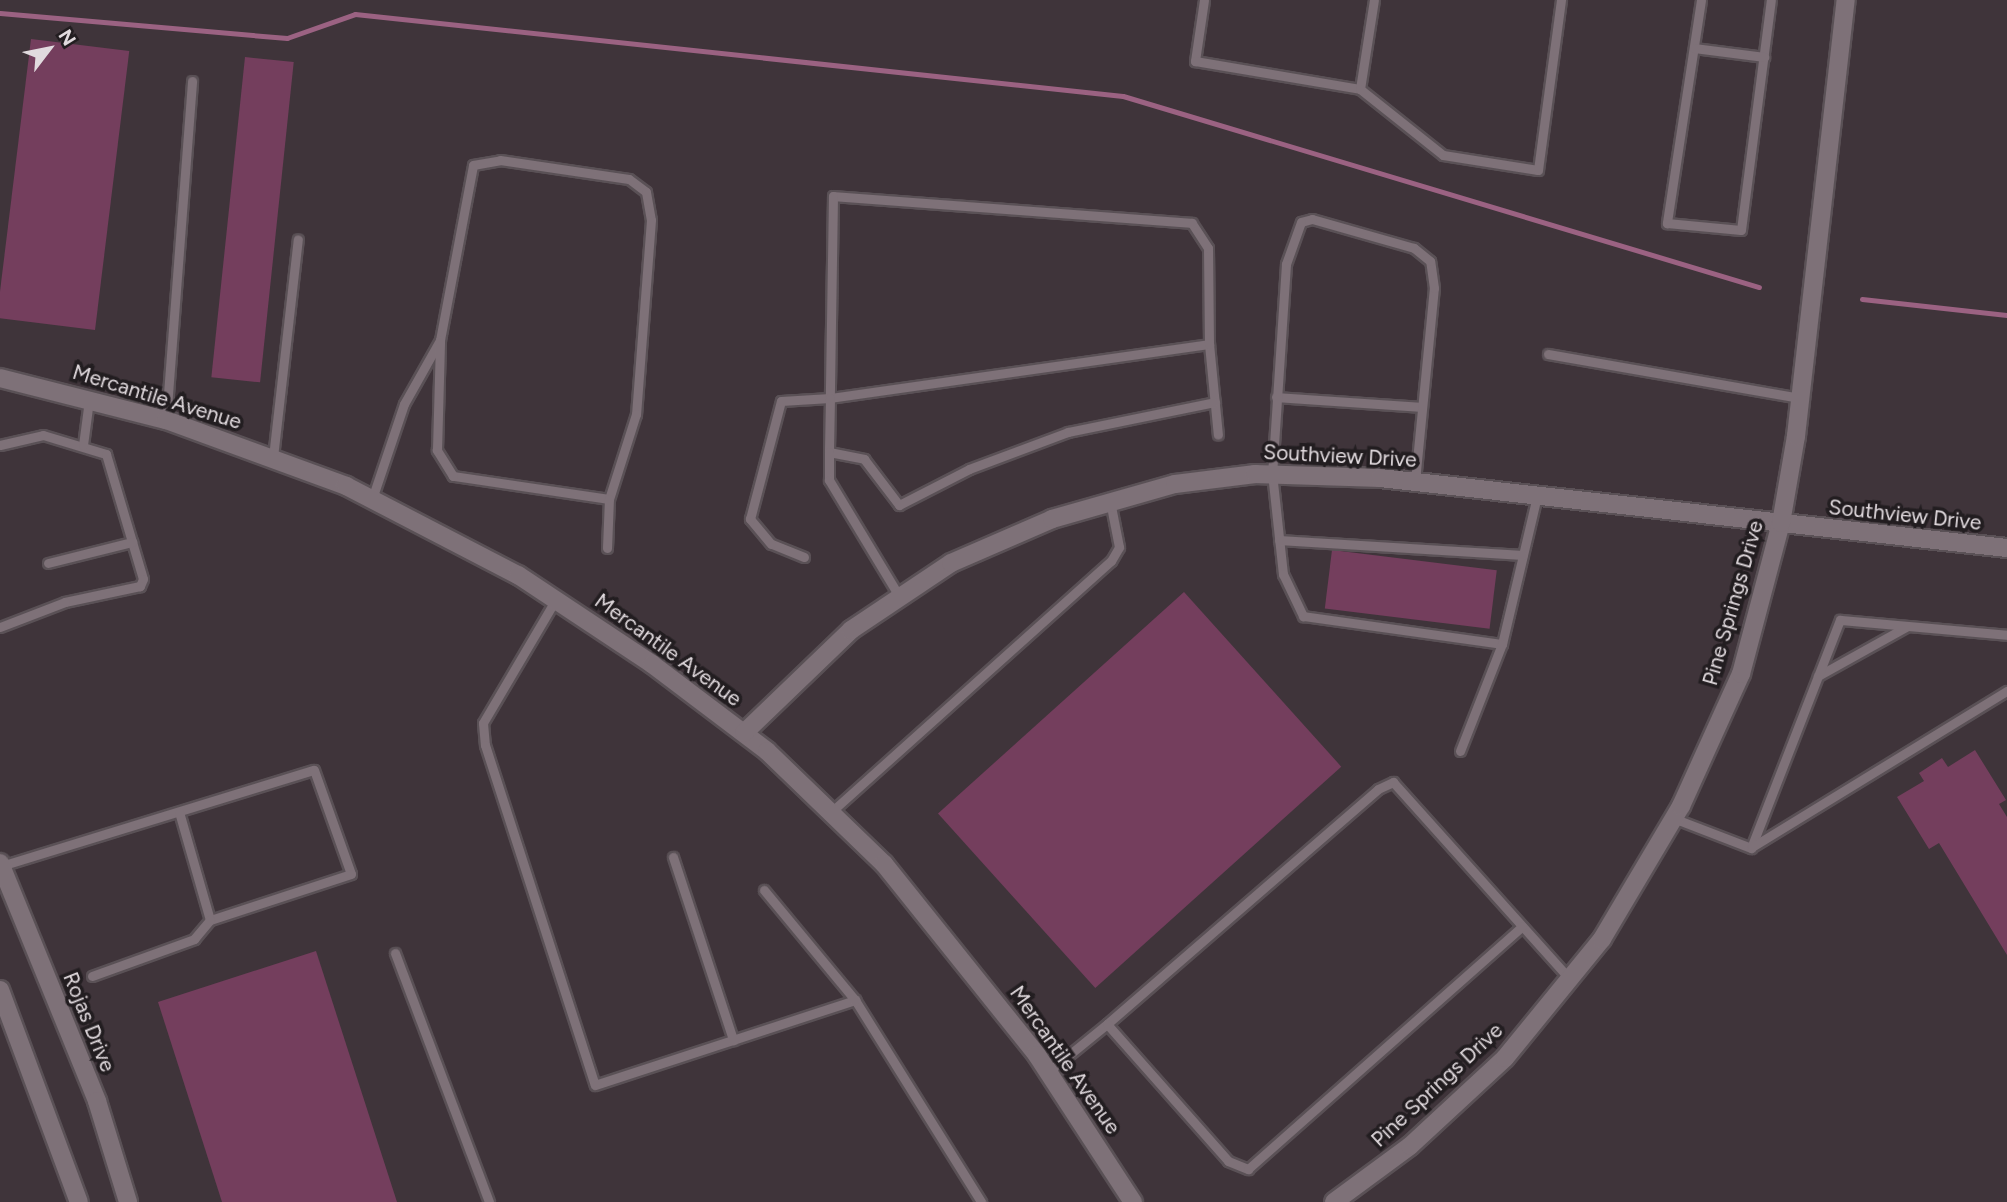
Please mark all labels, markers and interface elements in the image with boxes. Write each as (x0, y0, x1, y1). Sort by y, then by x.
north arrow (14, 14, 84, 84)
text: N (54, 25, 81, 50)
street label: Mercantile Avenue (70, 359, 244, 435)
street label: Southview Drive (1263, 439, 1417, 473)
street label: Southview Drive (1827, 494, 1983, 536)
street label: Pine Springs Drive (1697, 518, 1769, 688)
street label: Mercantile Avenue (590, 588, 746, 712)
street label: Rojas Drive (58, 969, 120, 1075)
street label: Mercantile Avenue (1004, 981, 1126, 1139)
street label: Pine Springs Drive (1366, 1018, 1508, 1152)

